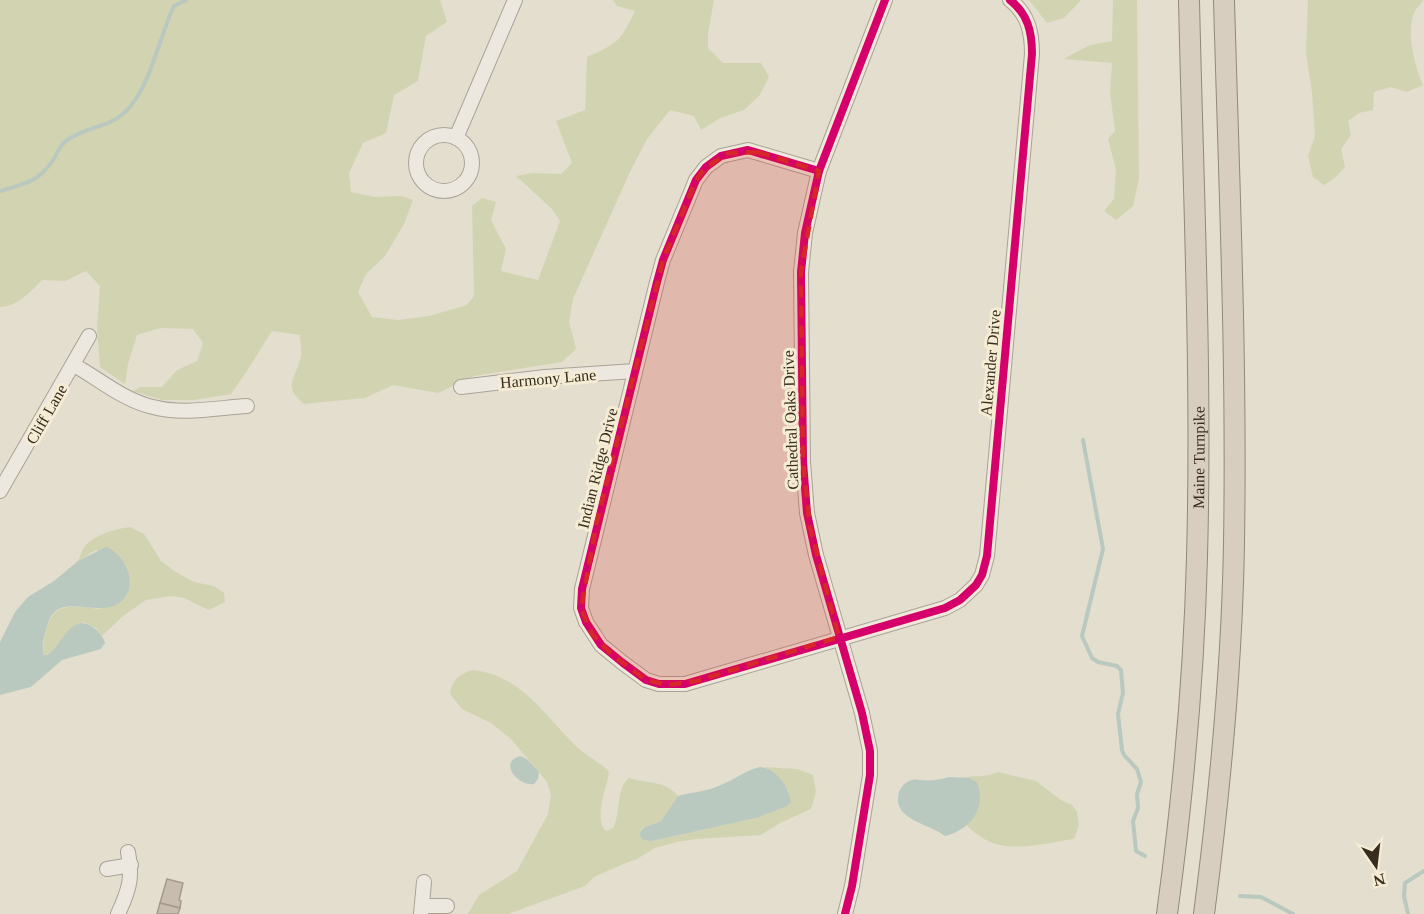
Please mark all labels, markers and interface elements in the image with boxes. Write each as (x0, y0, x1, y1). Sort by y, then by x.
street label: Alexander Drive (977, 309, 1004, 417)
street label: Cathedral Oaks Drive (780, 350, 801, 490)
street label: Harmony Lane (499, 366, 597, 392)
street label: Cliff Lane (23, 381, 70, 447)
street label: Indian Ridge Drive (574, 406, 622, 530)
street label: Maine Turnpike (1190, 406, 1208, 509)
north arrow (1346, 836, 1406, 896)
text: N (1371, 870, 1387, 890)

